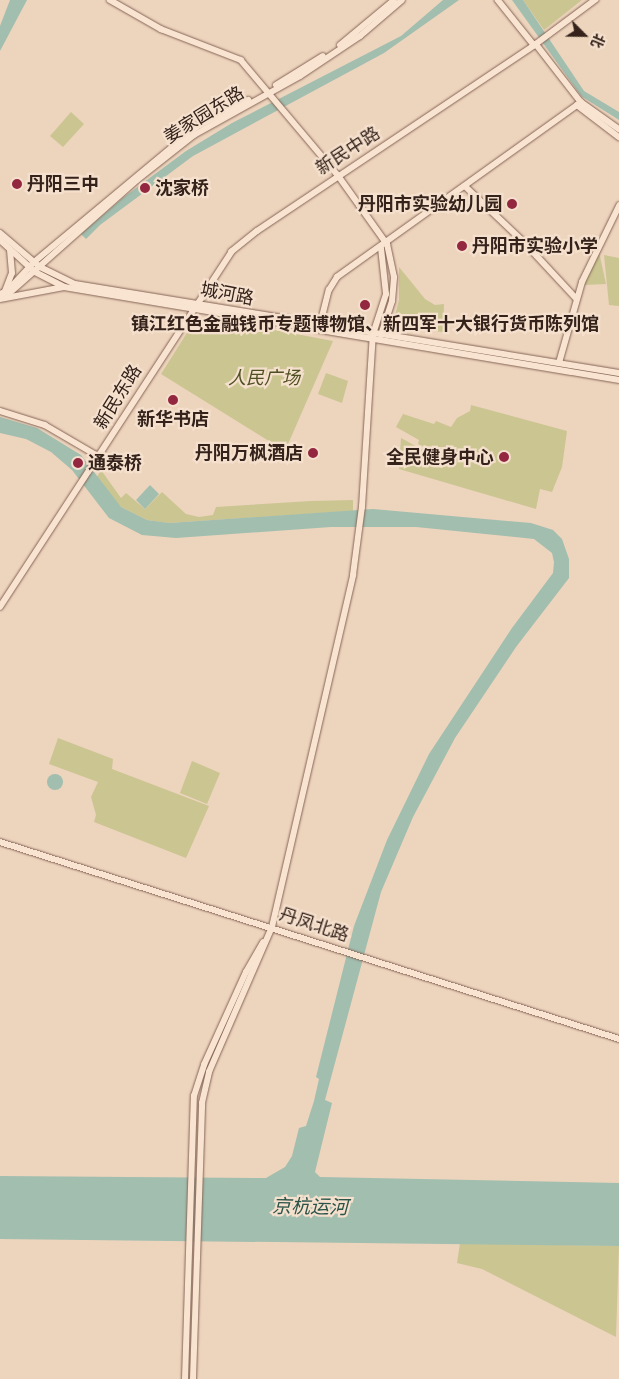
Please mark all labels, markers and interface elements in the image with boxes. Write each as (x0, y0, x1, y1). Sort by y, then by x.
north arrow (559, 10, 609, 60)
text: 北 (587, 31, 609, 51)
street label: 姜家园东路 (160, 82, 248, 148)
street label: 新民中路 (312, 122, 384, 180)
place label: 丹阳三中 (27, 173, 99, 195)
place label: 沈家桥 (155, 177, 209, 199)
marker: 丹阳三中 (11, 178, 23, 190)
marker: 沈家桥 (139, 182, 151, 194)
place label: 丹阳市实验幼儿园 (358, 193, 502, 215)
marker: 丹阳市实验幼儿园 (506, 198, 518, 210)
place label: 丹阳市实验小学 (472, 235, 598, 257)
marker: 丹阳市实验小学 (456, 240, 468, 252)
street label: 城河路 (198, 278, 256, 310)
marker: 镇江红色金融钱币专题博物馆、新四军十大银行货币陈列馆 (359, 299, 371, 311)
place label: 镇江红色金融钱币专题博物馆、新四军十大银行货币陈列馆 (131, 313, 599, 335)
street label: 新民东路 (90, 361, 146, 433)
park label: 人民广场 (228, 367, 300, 389)
marker: 新华书店 (167, 394, 179, 406)
place label: 新华书店 (137, 408, 209, 430)
place label: 丹阳万枫酒店 (195, 442, 303, 464)
place label: 全民健身中心 (386, 446, 494, 468)
marker: 丹阳万枫酒店 (307, 447, 319, 459)
marker: 全民健身中心 (498, 451, 510, 463)
place label: 通泰桥 (88, 452, 142, 474)
marker: 通泰桥 (72, 457, 84, 469)
street label: 丹凤北路 (276, 904, 352, 946)
water label: 京杭运河 (272, 1195, 348, 1219)

